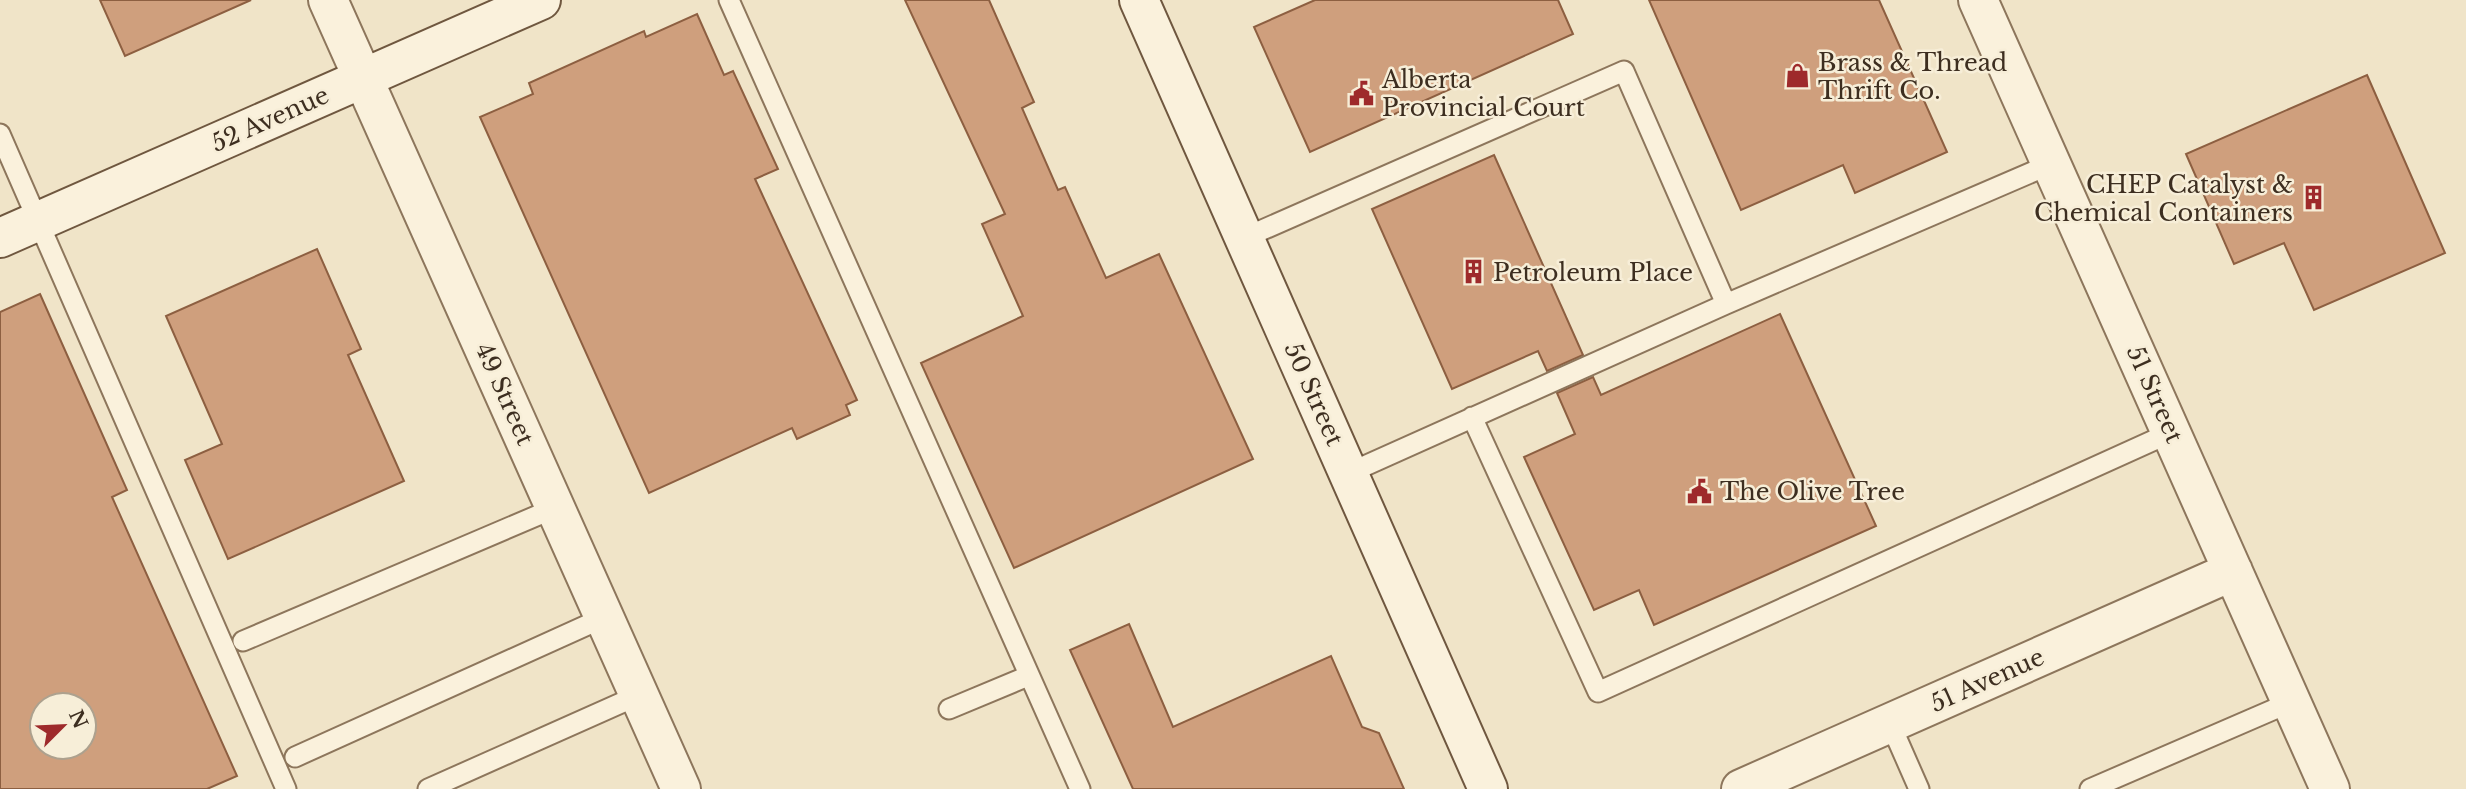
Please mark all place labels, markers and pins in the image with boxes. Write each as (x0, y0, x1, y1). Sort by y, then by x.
place label: Brass & Thread Thrift Co. (1818, 48, 2007, 105)
shop icon: Brass & Thread Thrift Co. (1784, 62, 1812, 90)
place label: Alberta Provincial Court (1381, 65, 1585, 122)
public building icon: Alberta Provincial Court (1348, 79, 1376, 107)
place label: CHEP Catalyst & Chemical Containers (2034, 170, 2293, 227)
building icon: CHEP Catalyst & Chemical Containers (2299, 184, 2327, 212)
building icon: Petroleum Place (1459, 258, 1487, 286)
place label: Petroleum Place (1493, 258, 1693, 287)
public building icon: The Olive Tree (1686, 477, 1714, 505)
place label: The Olive Tree (1720, 477, 1905, 506)

